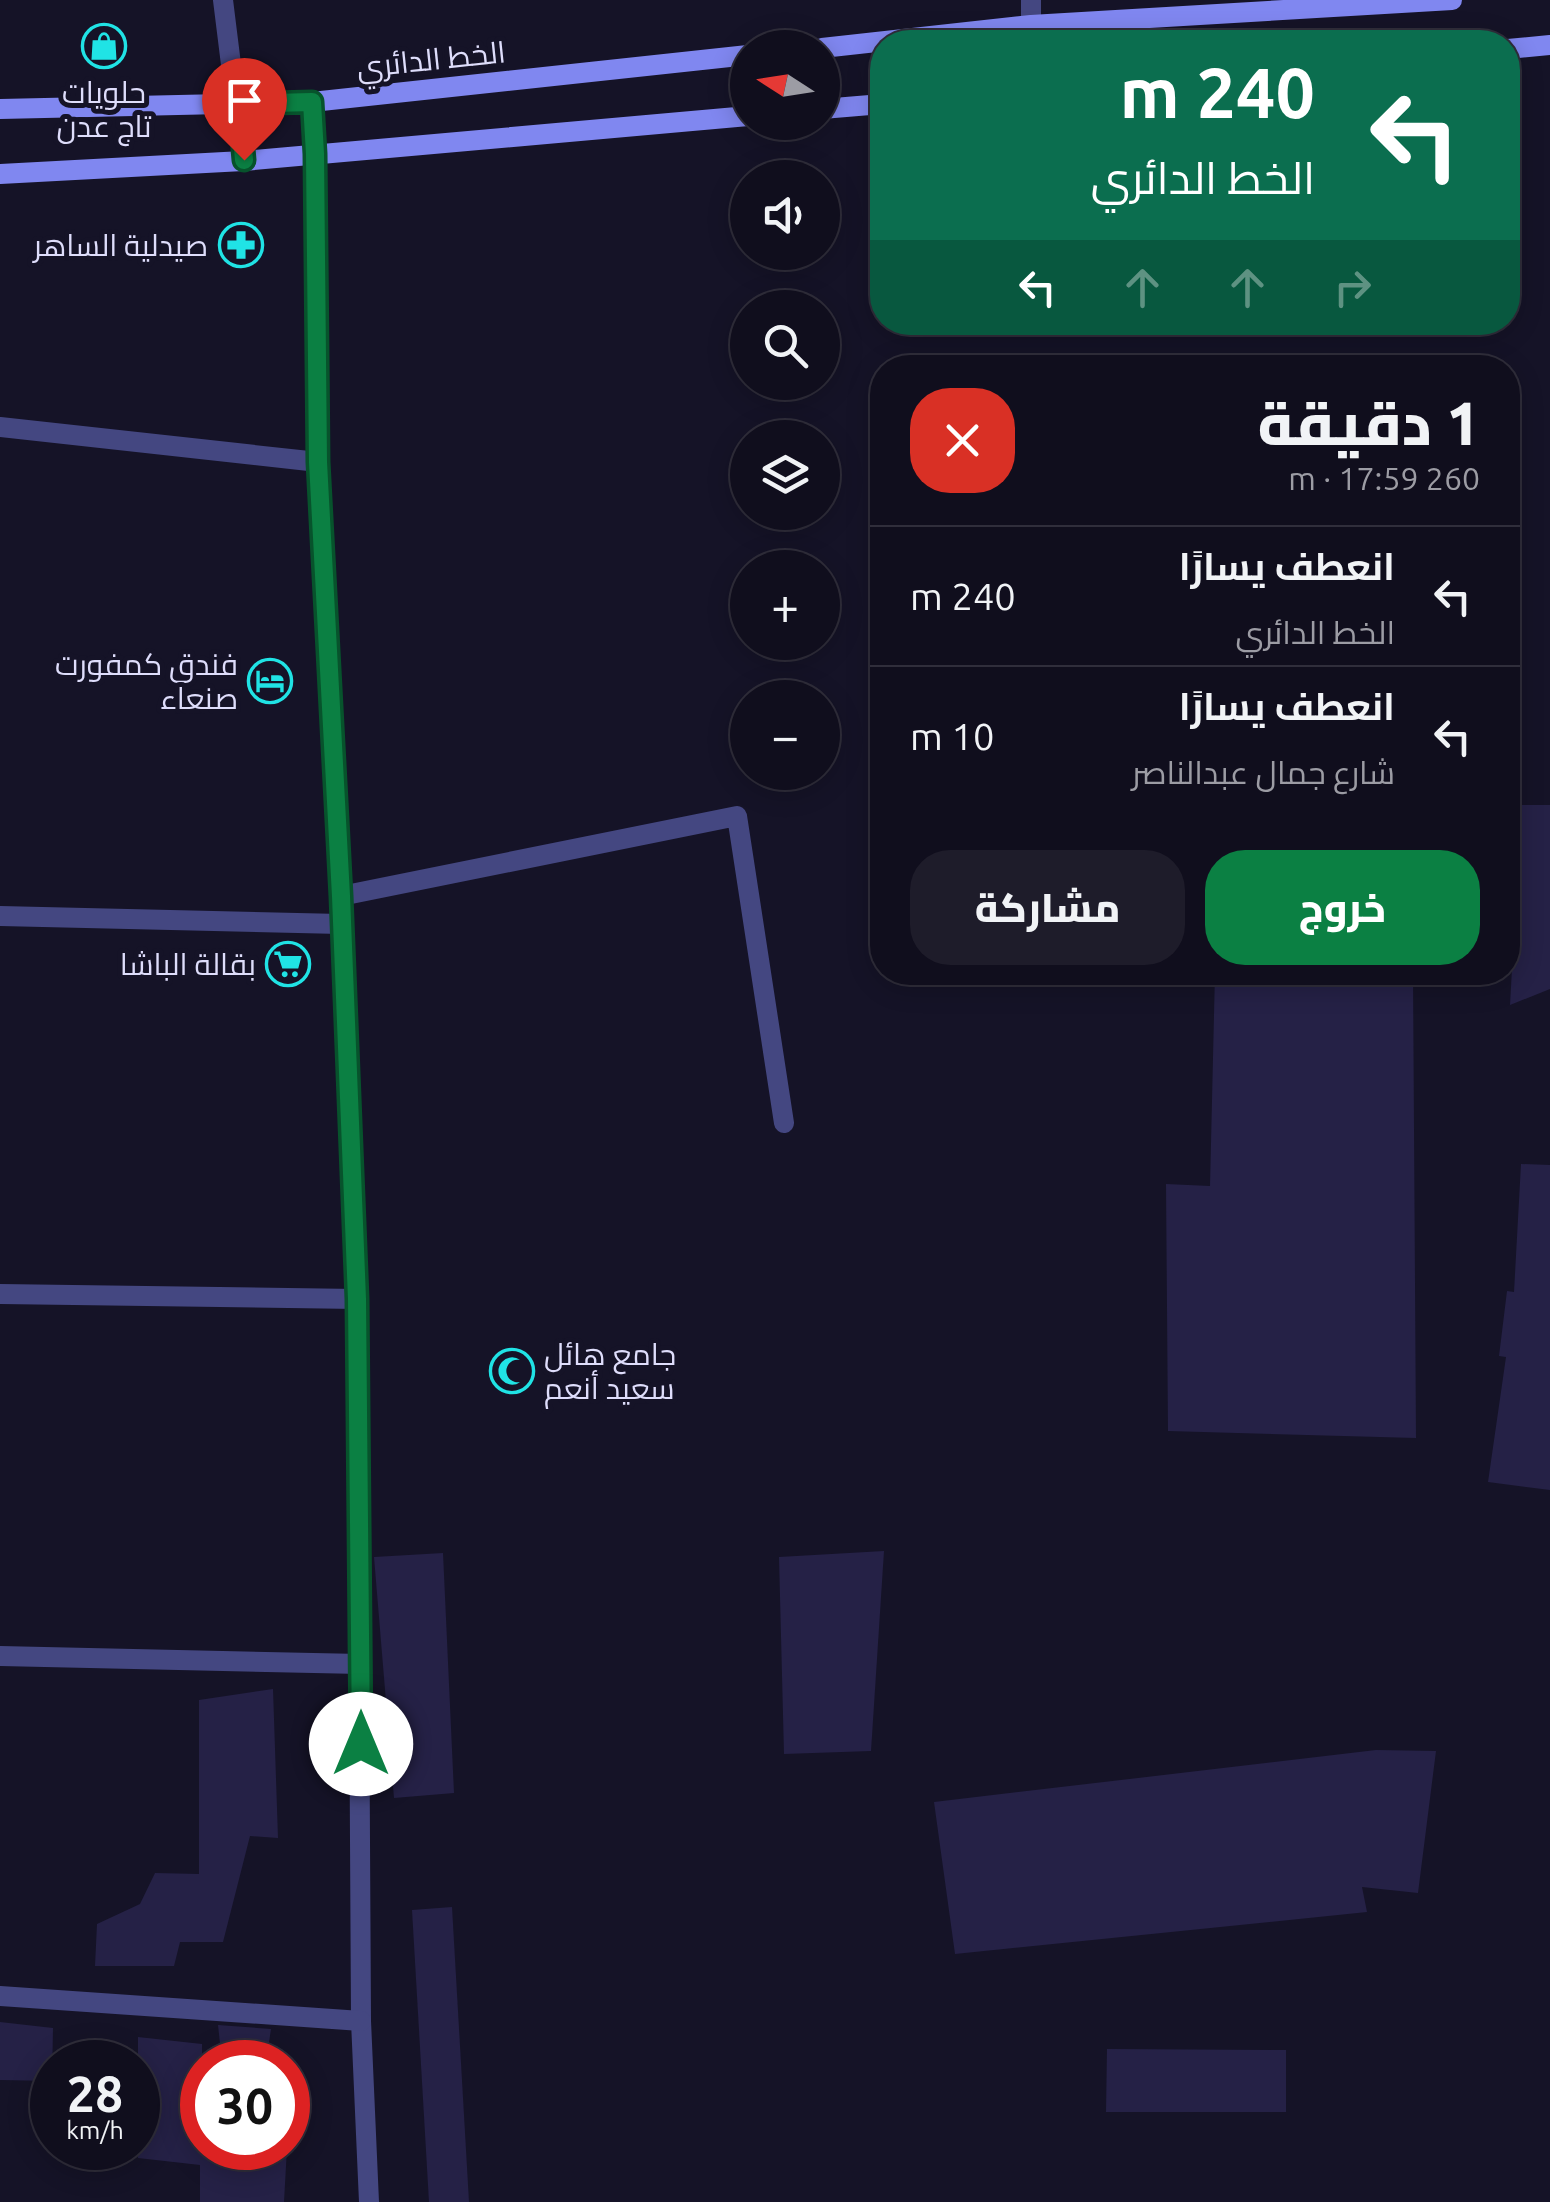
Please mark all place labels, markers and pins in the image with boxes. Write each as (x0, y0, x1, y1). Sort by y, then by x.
shop icon: حلويات تاج عدن (81, 23, 127, 69)
pin (202, 58, 287, 161)
place label: حلويات تاج عدن (57, 75, 151, 147)
pharmacy icon: صيدلية الساهر (218, 222, 264, 268)
place label: صيدلية الساهر (31, 228, 208, 263)
place label: فندق كمفورت صنعاء (55, 647, 238, 715)
hotel icon: فندق كمفورت صنعاء (247, 658, 293, 704)
supermarket icon: بقالة الباشا (265, 941, 311, 987)
place label: بقالة الباشا (120, 947, 256, 981)
place label: جامع هائل سعيد أنعم (544, 1337, 676, 1409)
mosque icon: جامع هائل سعيد أنعم (489, 1348, 535, 1394)

